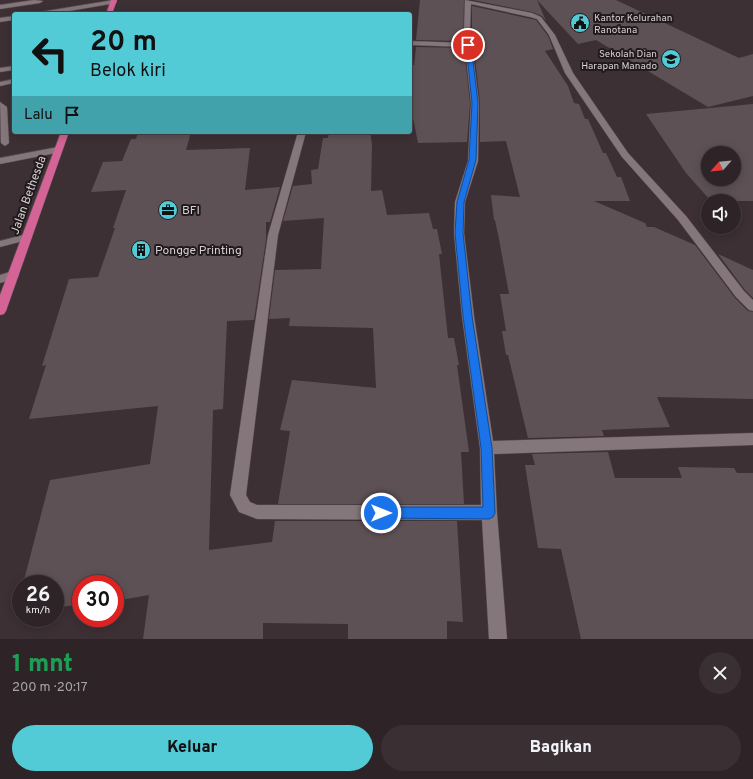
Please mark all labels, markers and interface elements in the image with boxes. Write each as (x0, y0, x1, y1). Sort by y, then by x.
public building icon: Kantor Kelurahan Ranotana (569, 12, 591, 34)
place label: Kantor Kelurahan Ranotana (594, 12, 672, 37)
text: 20 m (90, 25, 157, 61)
icon: left (24, 28, 76, 80)
pin (451, 28, 485, 62)
icon: arrive (457, 34, 479, 56)
place label: Sekolah Dian Harapan Manado (581, 48, 657, 73)
school or university icon: Sekolah Dian Harapan Manado (660, 48, 682, 70)
text: Belok kiri (90, 60, 166, 83)
icon: arrive (61, 104, 83, 126)
text: Lalu (24, 106, 53, 125)
north arrow (701, 146, 741, 186)
map controls (701, 146, 741, 234)
street label: Jalan Bethesda (7, 154, 51, 237)
button: sound (701, 194, 741, 234)
office icon: BFI (157, 199, 179, 221)
place label: BFI (182, 203, 200, 219)
building icon: Pongge Printing (130, 239, 152, 261)
place label: Pongge Printing (155, 243, 242, 259)
position arrow (360, 492, 402, 534)
speed limit sign: 30 (72, 575, 124, 627)
text: 26 (26, 583, 50, 609)
text: km/h (26, 604, 50, 617)
text: 1 mnt (12, 650, 73, 680)
button: close (699, 652, 741, 694)
text: 200 m · 20:17 (12, 680, 88, 696)
button: Keluar (12, 725, 373, 771)
button: Bagikan (381, 725, 741, 771)

